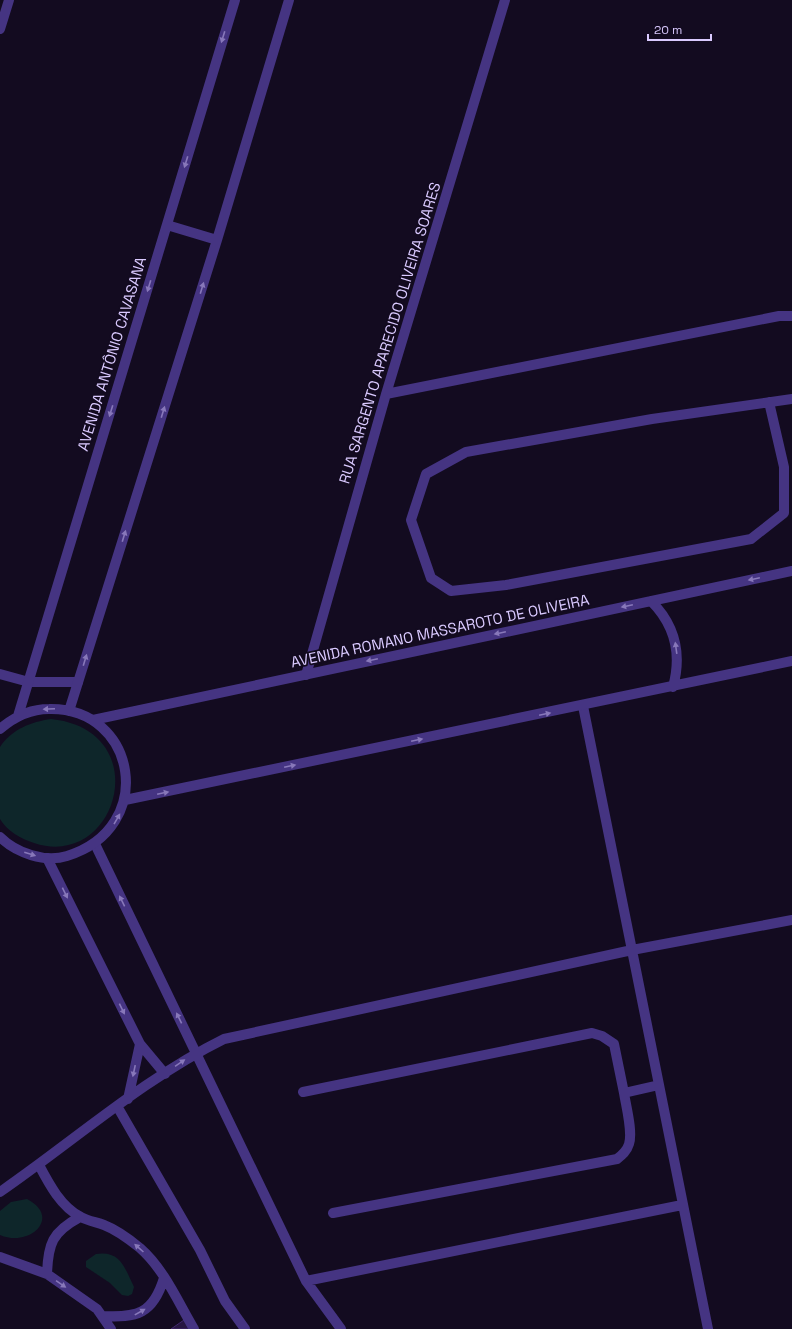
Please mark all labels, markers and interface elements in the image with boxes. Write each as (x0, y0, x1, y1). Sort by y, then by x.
scale bar (648, 16, 711, 42)
text: 20 m (654, 22, 682, 38)
one-way arrow (220, 32, 226, 44)
one-way arrow (183, 156, 189, 168)
street label: RUA SARGENTO APARECIDO OLIVEIRA SOARES (334, 180, 445, 486)
street label: AVENIDA ANTÔNIO CAVASANA (73, 254, 150, 453)
one-way arrow (146, 281, 152, 293)
one-way arrow (199, 282, 205, 294)
one-way arrow (108, 405, 114, 417)
one-way arrow (160, 406, 166, 418)
one-way arrow (121, 530, 127, 542)
one-way arrow (748, 576, 760, 582)
street label: AVENIDA ROMANO MASSAROTO DE OLIVEIRA (289, 589, 591, 671)
one-way arrow (621, 603, 633, 609)
one-way arrow (493, 631, 506, 637)
one-way arrow (673, 642, 679, 655)
one-way arrow (82, 654, 88, 666)
one-way arrow (366, 658, 379, 664)
one-way arrow (42, 706, 55, 712)
one-way arrow (539, 710, 551, 716)
one-way arrow (411, 737, 424, 743)
one-way arrow (284, 763, 296, 769)
one-way arrow (157, 789, 169, 795)
one-way arrow (113, 813, 120, 825)
one-way arrow (24, 851, 36, 857)
one-way arrow (61, 887, 68, 898)
one-way arrow (119, 895, 125, 907)
one-way arrow (119, 1003, 126, 1015)
one-way arrow (176, 1012, 182, 1024)
one-way arrow (175, 1060, 186, 1067)
one-way arrow (131, 1065, 137, 1077)
one-way arrow (134, 1244, 144, 1253)
one-way arrow (56, 1280, 66, 1288)
one-way arrow (134, 1309, 146, 1316)

